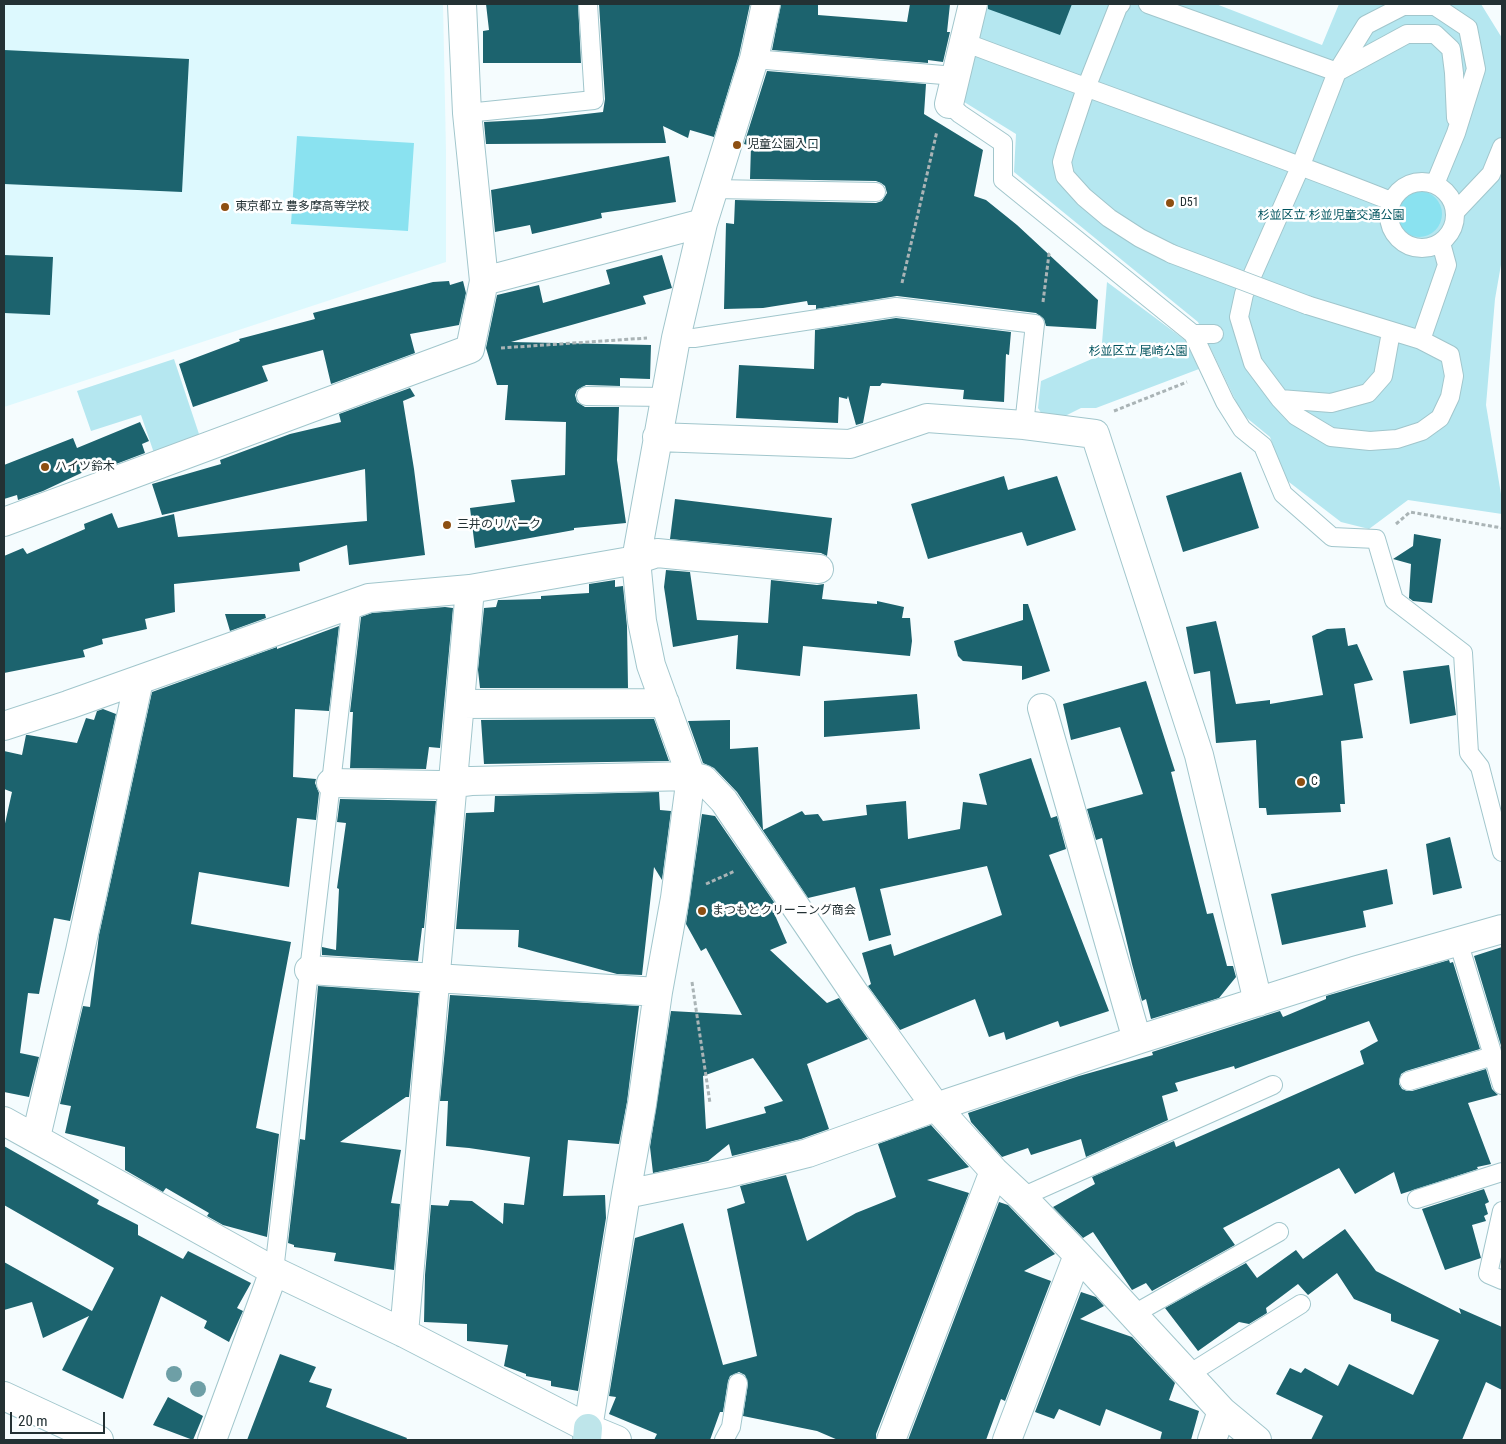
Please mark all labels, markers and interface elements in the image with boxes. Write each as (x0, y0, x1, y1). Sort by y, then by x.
place label: 児童公園入口 (747, 138, 819, 152)
marker: 児童公園入口 (731, 139, 743, 151)
place label: D51 (1180, 196, 1199, 210)
marker: D51 (1164, 197, 1176, 209)
place label: 東京都立 豊多摩高等学校 (235, 200, 370, 214)
marker: 東京都立 豊多摩高等学校 (219, 201, 231, 213)
park label: 杉並区立 杉並児童交通公園 (1258, 209, 1404, 223)
park label: 杉並区立 尾崎公園 (1089, 345, 1187, 359)
place label: ハイツ鈴木 (55, 460, 115, 474)
marker: ハイツ鈴木 (39, 461, 51, 473)
place label: 三井のリパーク (457, 518, 541, 532)
marker: 三井のリパーク (441, 519, 453, 531)
place label: C (1311, 775, 1318, 789)
marker: C (1295, 776, 1307, 788)
place label: まつもとクリーニング商会 (712, 904, 856, 918)
marker: まつもとクリーニング商会 (696, 905, 708, 917)
scale bar (12, 1402, 108, 1434)
text: 20 m (18, 1412, 48, 1430)

